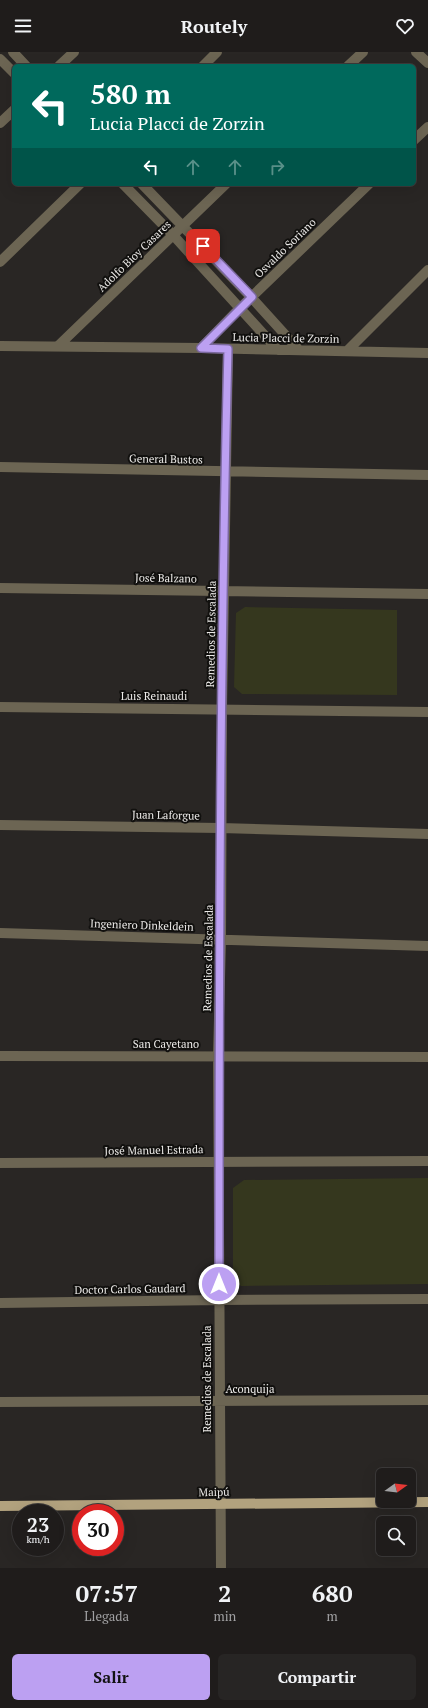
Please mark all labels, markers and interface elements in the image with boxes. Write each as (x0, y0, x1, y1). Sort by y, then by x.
text: Routely (181, 14, 247, 38)
icon: menu (12, 15, 34, 37)
icon: heart (394, 15, 416, 37)
text: 580 m (90, 75, 171, 112)
icon: left (24, 80, 76, 132)
text: Lucia Placci de Zorzin (90, 111, 265, 135)
icon: left (140, 156, 162, 178)
icon: ahead (182, 156, 204, 178)
icon: ahead (224, 156, 246, 178)
icon: right (266, 156, 288, 178)
street label: Osvaldo Soriano (251, 215, 319, 281)
street label: Adolfo Bioy Casares (94, 217, 174, 295)
pin (186, 229, 220, 263)
icon: arrive (192, 235, 214, 257)
street label: Lucia Placci de Zorzin (233, 330, 340, 346)
street label: General Bustos (129, 451, 203, 467)
street label: José Balzano (135, 570, 197, 586)
street label: Remedios de Escalada (203, 580, 219, 688)
street label: Luis Reinaudi (121, 689, 187, 703)
street label: Juan Laforgue (132, 807, 201, 823)
street label: Remedios de Escalada (200, 904, 216, 1012)
street label: Ingeniero Dinkeldein (90, 916, 194, 934)
street label: San Cayetano (133, 1037, 199, 1051)
street label: José Manuel Estrada (104, 1142, 204, 1158)
position arrow (198, 1263, 240, 1305)
street label: Doctor Carlos Gaudard (74, 1281, 186, 1297)
street label: Remedios de Escalada (200, 1325, 214, 1432)
street label: Aconquija (225, 1382, 275, 1396)
north arrow (376, 1468, 416, 1508)
map controls (376, 1468, 416, 1556)
street label: Maipú (198, 1485, 230, 1499)
speed limit sign: 30 (72, 1504, 124, 1556)
text: 23 (27, 1511, 49, 1538)
button: search (376, 1516, 416, 1556)
text: km/h (26, 1533, 50, 1546)
text: 07:57 (75, 1577, 138, 1609)
text: 2 (218, 1577, 232, 1609)
text: 680 (312, 1577, 352, 1609)
text: Llegada (84, 1607, 129, 1625)
text: min (213, 1607, 236, 1625)
text: m (327, 1607, 338, 1625)
button: Salir (12, 1654, 210, 1700)
button: Compartir (218, 1654, 416, 1700)

